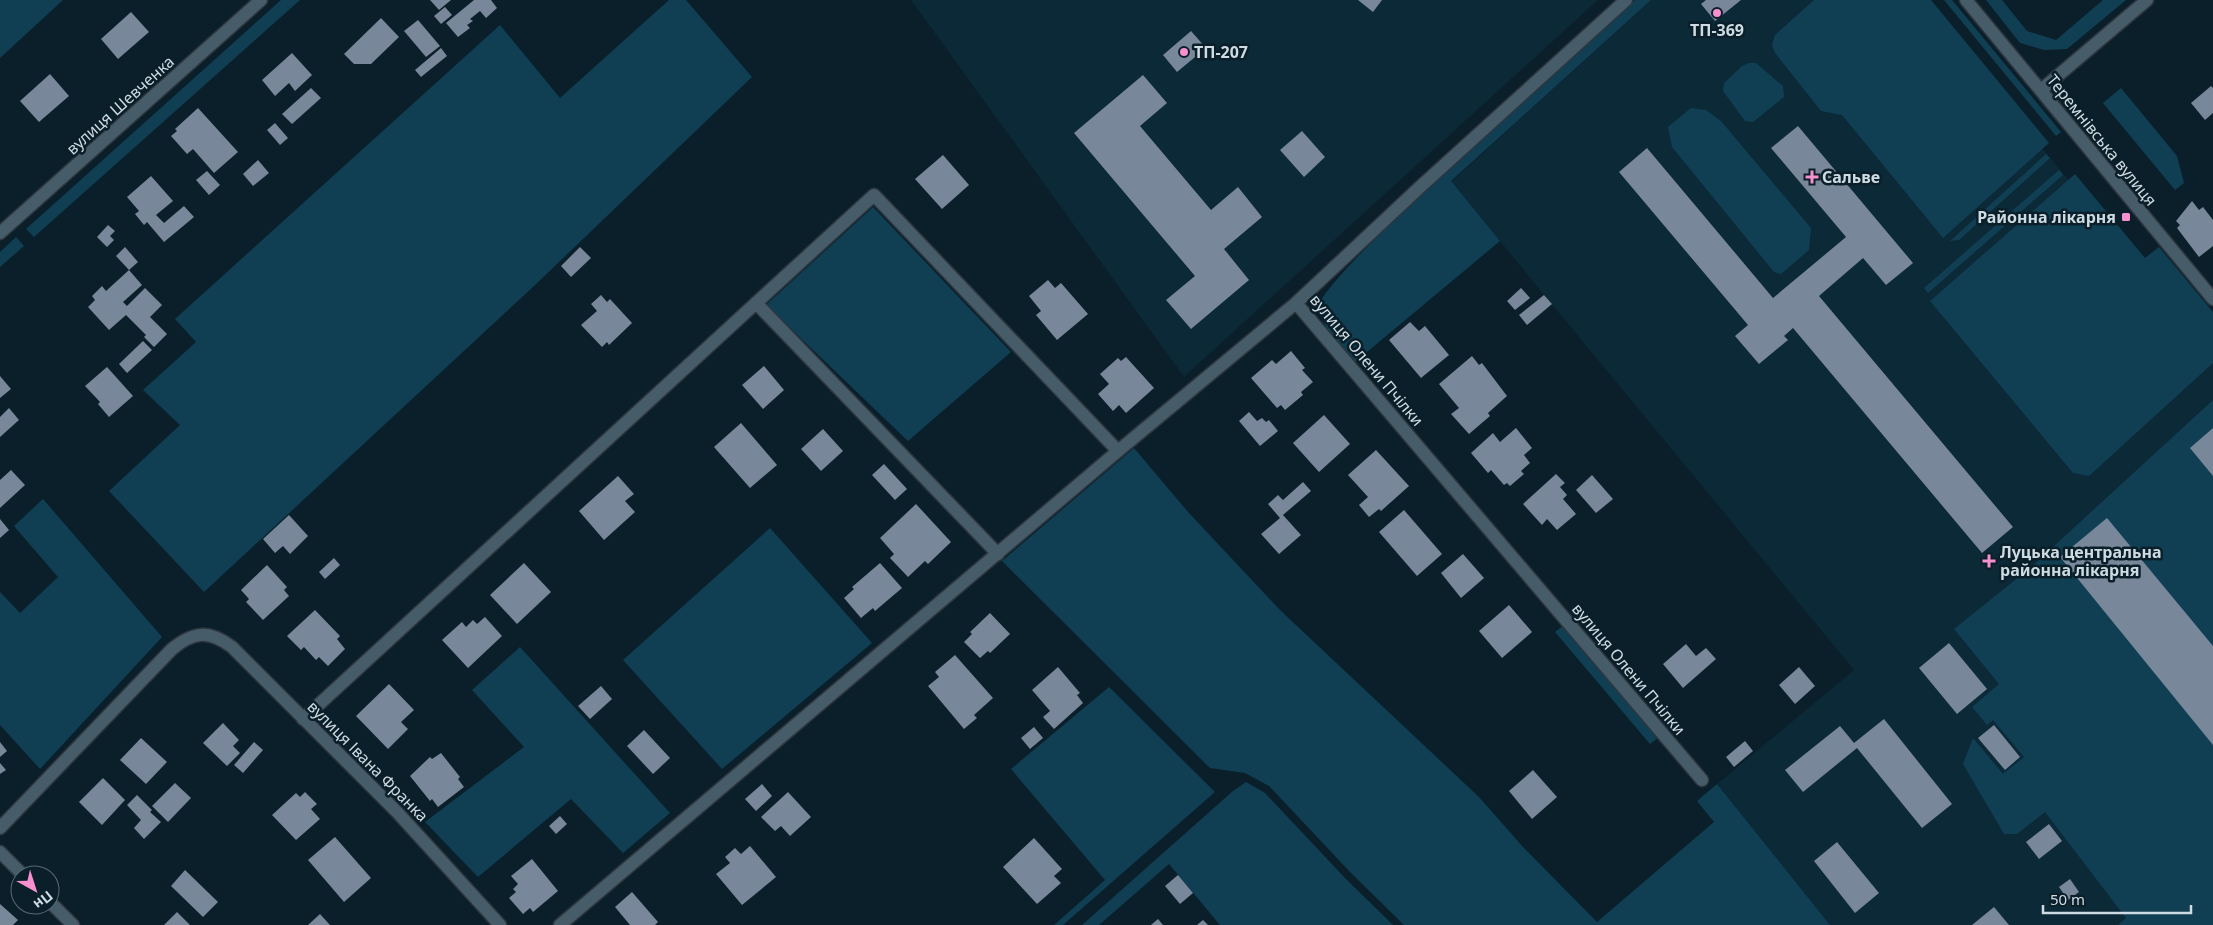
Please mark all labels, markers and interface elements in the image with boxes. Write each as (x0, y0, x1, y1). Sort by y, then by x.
marker: ТП-369 (1711, 7, 1723, 19)
place label: ТП-369 (1690, 19, 1744, 41)
place label: ТП-207 (1194, 41, 1248, 63)
marker: ТП-207 (1178, 46, 1190, 58)
street label: вулиця Шевченка (61, 51, 179, 159)
street label: Теремнівська вулиця (2042, 70, 2162, 210)
place label: Сальве (1822, 166, 1880, 188)
marker: Сальве (1806, 171, 1818, 183)
place label: Районна лікарня (1977, 206, 2116, 228)
marker: Районна лікарня (2120, 211, 2132, 223)
street label: вулиця Олени Пчілки (1305, 289, 1429, 431)
place label: Луцька центральна районна лікарня (2000, 541, 2161, 581)
marker: Луцька центральна районна лікарня (1982, 554, 1996, 568)
street label: вулиця Олени Пчілки (1567, 598, 1691, 740)
street label: вулиця Івана Франка (303, 696, 433, 826)
north arrow (10, 865, 60, 915)
scale bar (2043, 882, 2190, 914)
text: Пн (30, 887, 57, 914)
text: 50 m (2050, 889, 2085, 909)

